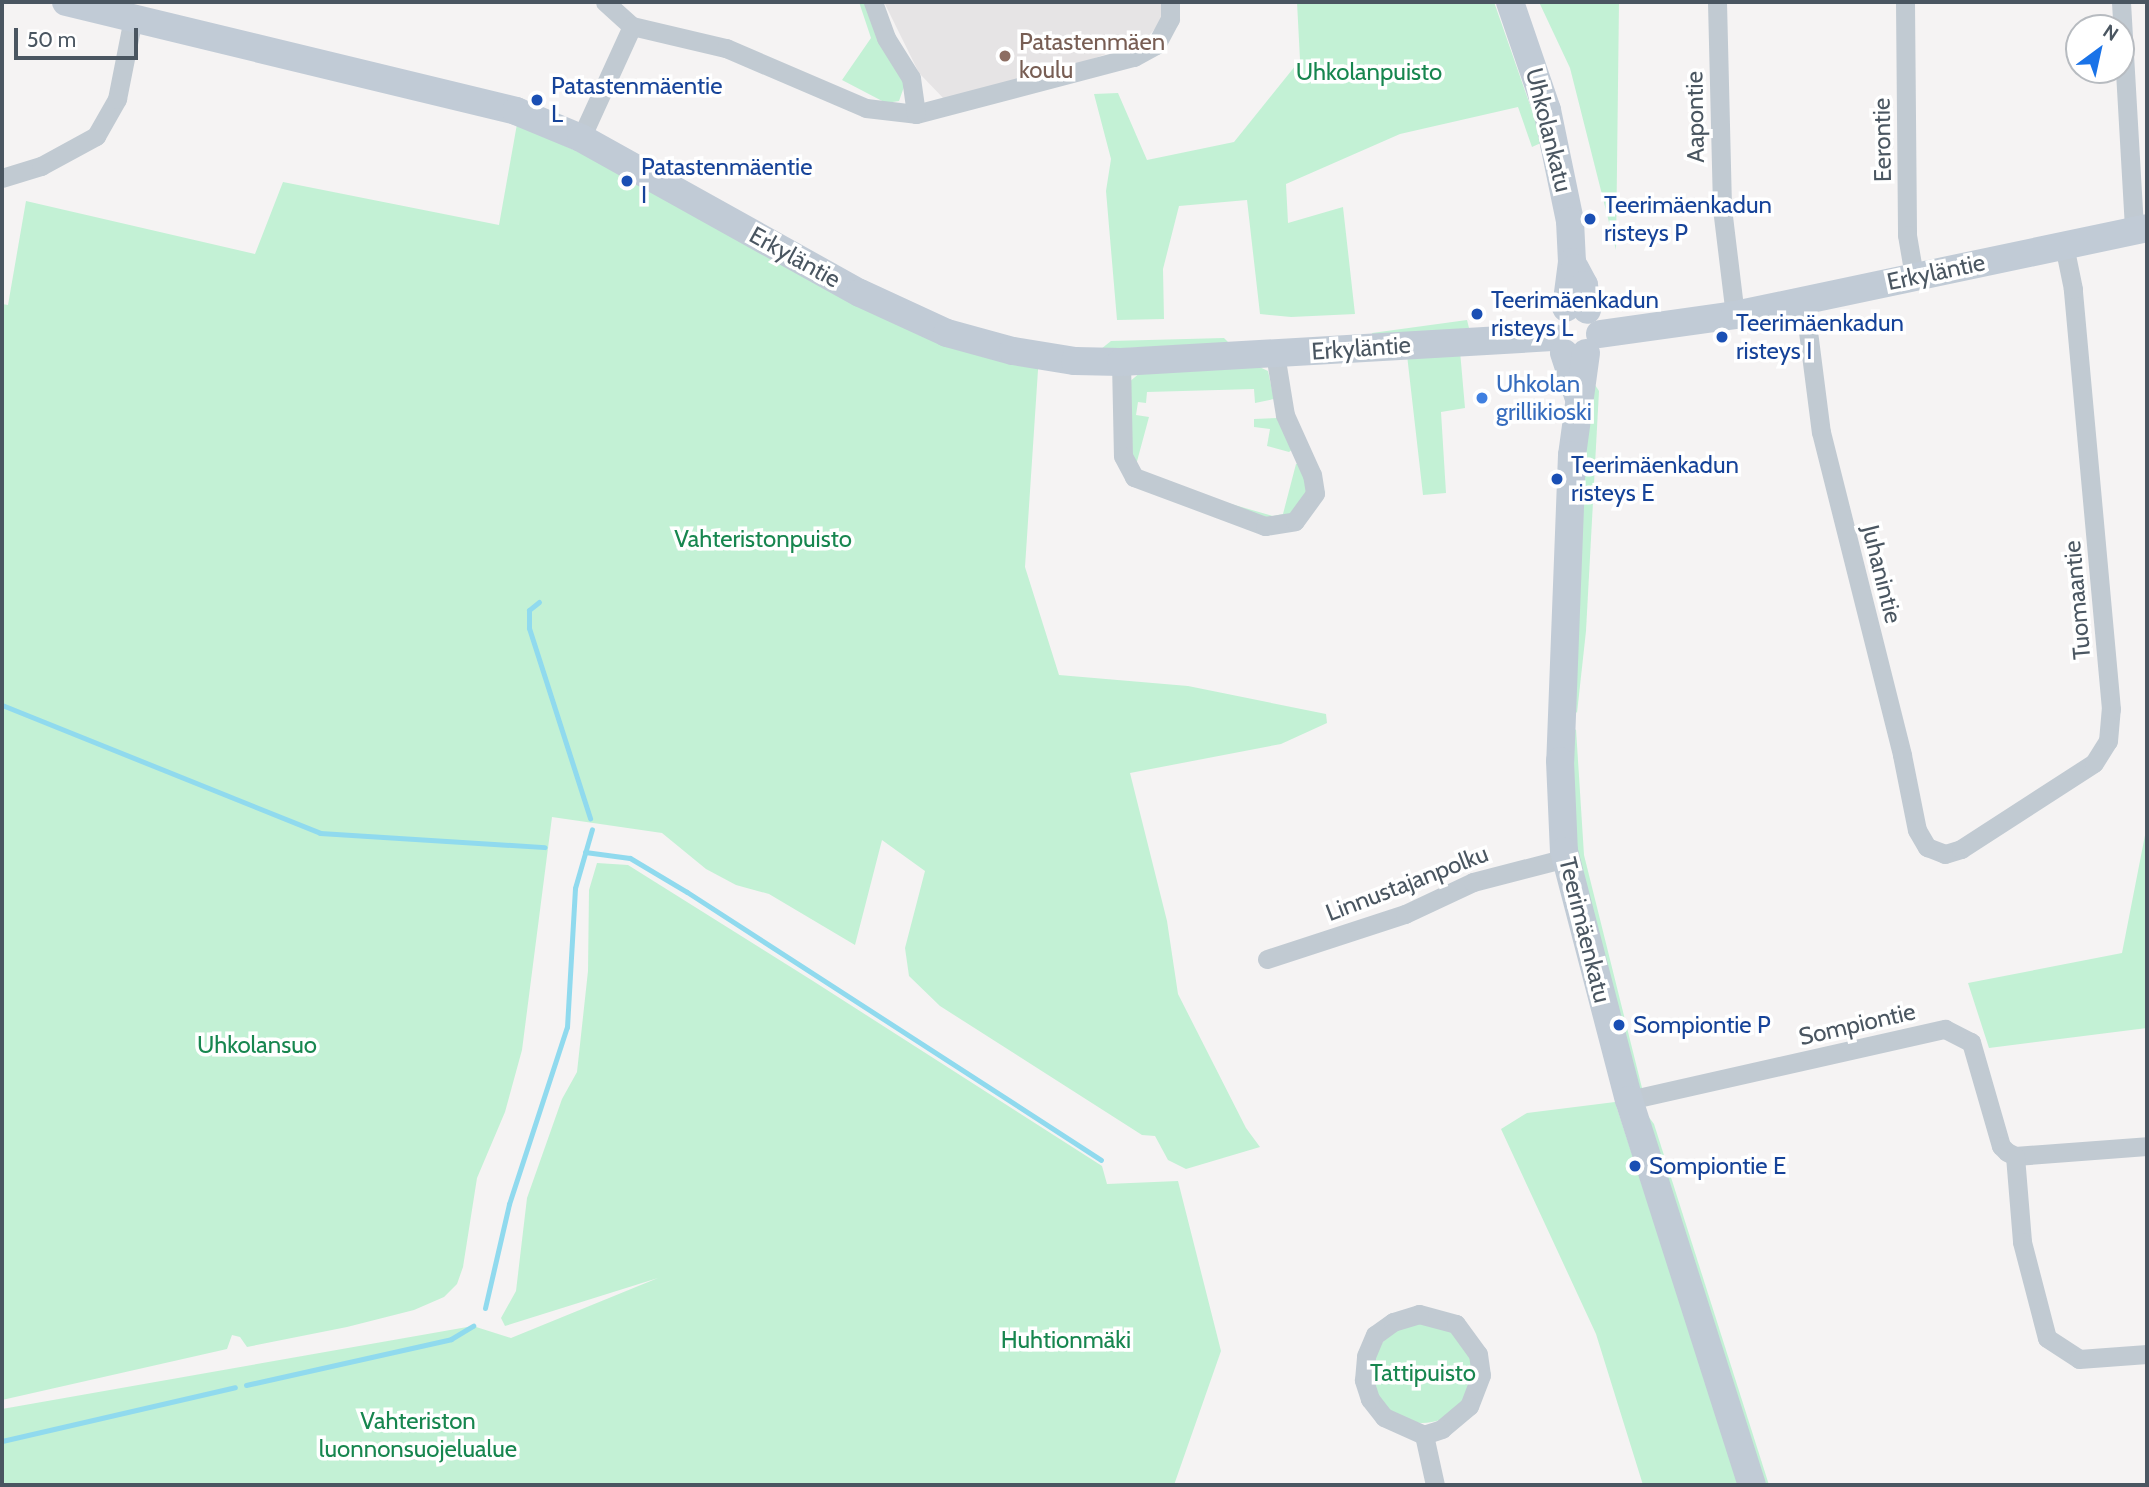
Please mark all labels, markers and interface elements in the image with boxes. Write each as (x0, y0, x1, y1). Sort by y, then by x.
scale bar (18, 14, 142, 58)
north arrow (2065, 14, 2135, 84)
text: N (2099, 19, 2123, 46)
text: 50 m (27, 27, 76, 52)
place label: Patastenmäen koulu (1019, 28, 1165, 84)
marker: Patastenmäen koulu (997, 48, 1013, 64)
park label: Uhkolanpuisto (1296, 58, 1442, 86)
street label: Uhkolankatu (1520, 65, 1578, 195)
street label: Aapontie (1680, 71, 1710, 163)
place label: Patastenmäentie L (551, 72, 722, 128)
marker: Patastenmäentie L (529, 92, 545, 108)
street label: Eerontie (1867, 98, 1897, 182)
place label: Patastenmäentie I (641, 153, 812, 209)
marker: Patastenmäentie I (619, 173, 635, 189)
place label: Teerimäenkadun risteys P (1604, 191, 1772, 247)
marker: Teerimäenkadun risteys P (1582, 211, 1598, 227)
street label: Erkyläntie (745, 220, 845, 294)
street label: Erkyläntie (1884, 248, 1988, 296)
place label: Teerimäenkadun risteys L (1491, 286, 1659, 342)
marker: Teerimäenkadun risteys L (1469, 306, 1485, 322)
place label: Teerimäenkadun risteys I (1736, 309, 1904, 365)
marker: Teerimäenkadun risteys I (1714, 329, 1730, 345)
street label: Erkyläntie (1310, 330, 1412, 366)
place label: Uhkolan grillikioski (1496, 370, 1592, 426)
marker: Uhkolan grillikioski (1474, 390, 1490, 406)
place label: Teerimäenkadun risteys E (1571, 451, 1739, 507)
marker: Teerimäenkadun risteys E (1549, 471, 1565, 487)
street label: Juhanintie (1856, 522, 1908, 626)
park label: Vahteristonpuisto (674, 525, 852, 553)
street label: Tuomaantie (2057, 539, 2097, 661)
street label: Linnustajanpolku (1322, 839, 1492, 927)
street label: Teerimäenkatu (1553, 854, 1617, 1006)
street label: Sompiontie (1796, 997, 1918, 1051)
place label: Sompiontie P (1633, 1011, 1771, 1039)
marker: Sompiontie P (1611, 1017, 1627, 1033)
park label: Uhkolansuo (197, 1031, 317, 1059)
place label: Sompiontie E (1649, 1152, 1786, 1180)
marker: Sompiontie E (1627, 1158, 1643, 1174)
park label: Huhtionmäki (1001, 1326, 1131, 1354)
park label: Tattipuisto (1370, 1359, 1476, 1387)
park label: Vahteriston luonnonsuojelualue (319, 1407, 517, 1463)

